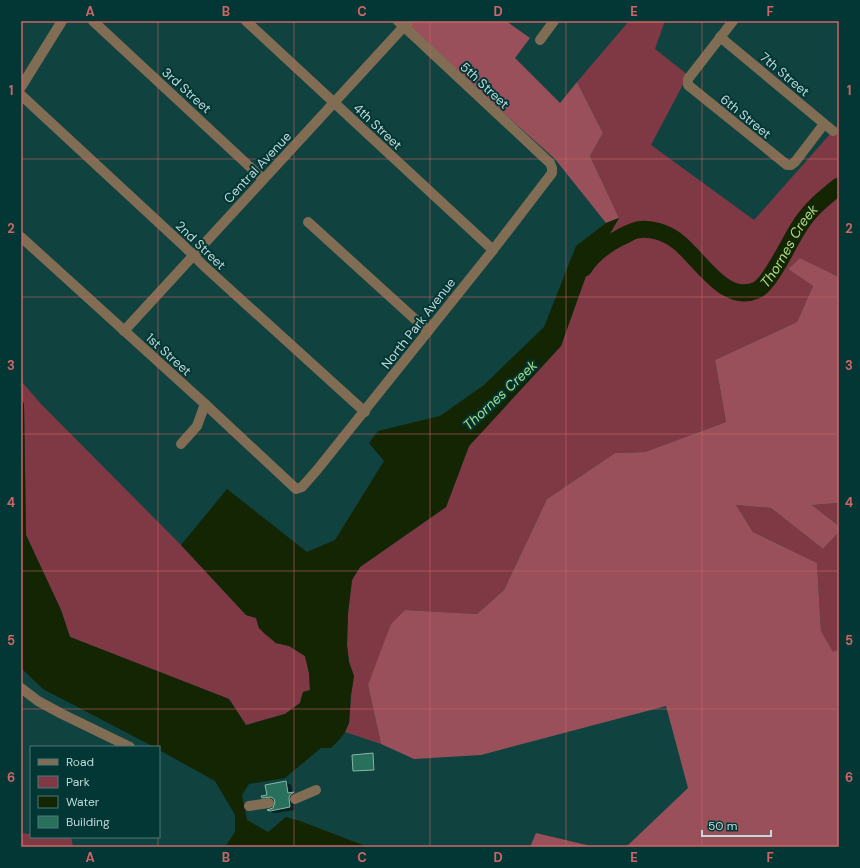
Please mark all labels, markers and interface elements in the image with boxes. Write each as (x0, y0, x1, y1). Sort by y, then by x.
text: A (85, 3, 95, 20)
text: B (222, 3, 230, 20)
text: C (357, 3, 367, 20)
text: D (493, 3, 503, 20)
text: E (630, 3, 638, 20)
text: F (766, 3, 774, 20)
street label: 7th Street (756, 49, 813, 100)
street label: 5th Street (457, 58, 513, 112)
street label: 3rd Street (158, 64, 215, 117)
text: 1 (9, 82, 13, 99)
text: 1 (847, 82, 851, 99)
street label: 6th Street (717, 91, 775, 142)
street label: 4th Street (350, 99, 406, 153)
street label: Central Avenue (220, 128, 295, 207)
water label: Thornes Creek (756, 200, 822, 291)
street label: 2nd Street (172, 217, 229, 273)
text: 2 (7, 220, 15, 237)
text: 2 (845, 220, 853, 237)
street label: North Park Avenue (378, 274, 459, 372)
street label: 1st Street (142, 329, 195, 379)
water label: Thornes Creek (459, 356, 541, 434)
text: 3 (7, 357, 15, 374)
text: 3 (845, 357, 853, 374)
text: 4 (7, 494, 15, 511)
text: 4 (845, 494, 853, 511)
text: 5 (7, 632, 15, 649)
text: 5 (845, 632, 853, 649)
legend (30, 746, 160, 838)
text: Road (66, 754, 94, 770)
text: 6 (7, 769, 15, 786)
text: 6 (845, 769, 853, 786)
text: Park (66, 774, 90, 790)
text: Water (66, 794, 100, 810)
scale bar (702, 812, 771, 838)
text: Building (66, 814, 110, 830)
text: 50 m (708, 818, 737, 834)
text: A (85, 849, 95, 866)
text: B (222, 849, 230, 866)
text: C (357, 849, 367, 866)
text: D (493, 849, 503, 866)
text: E (630, 849, 638, 866)
text: F (766, 849, 774, 866)

